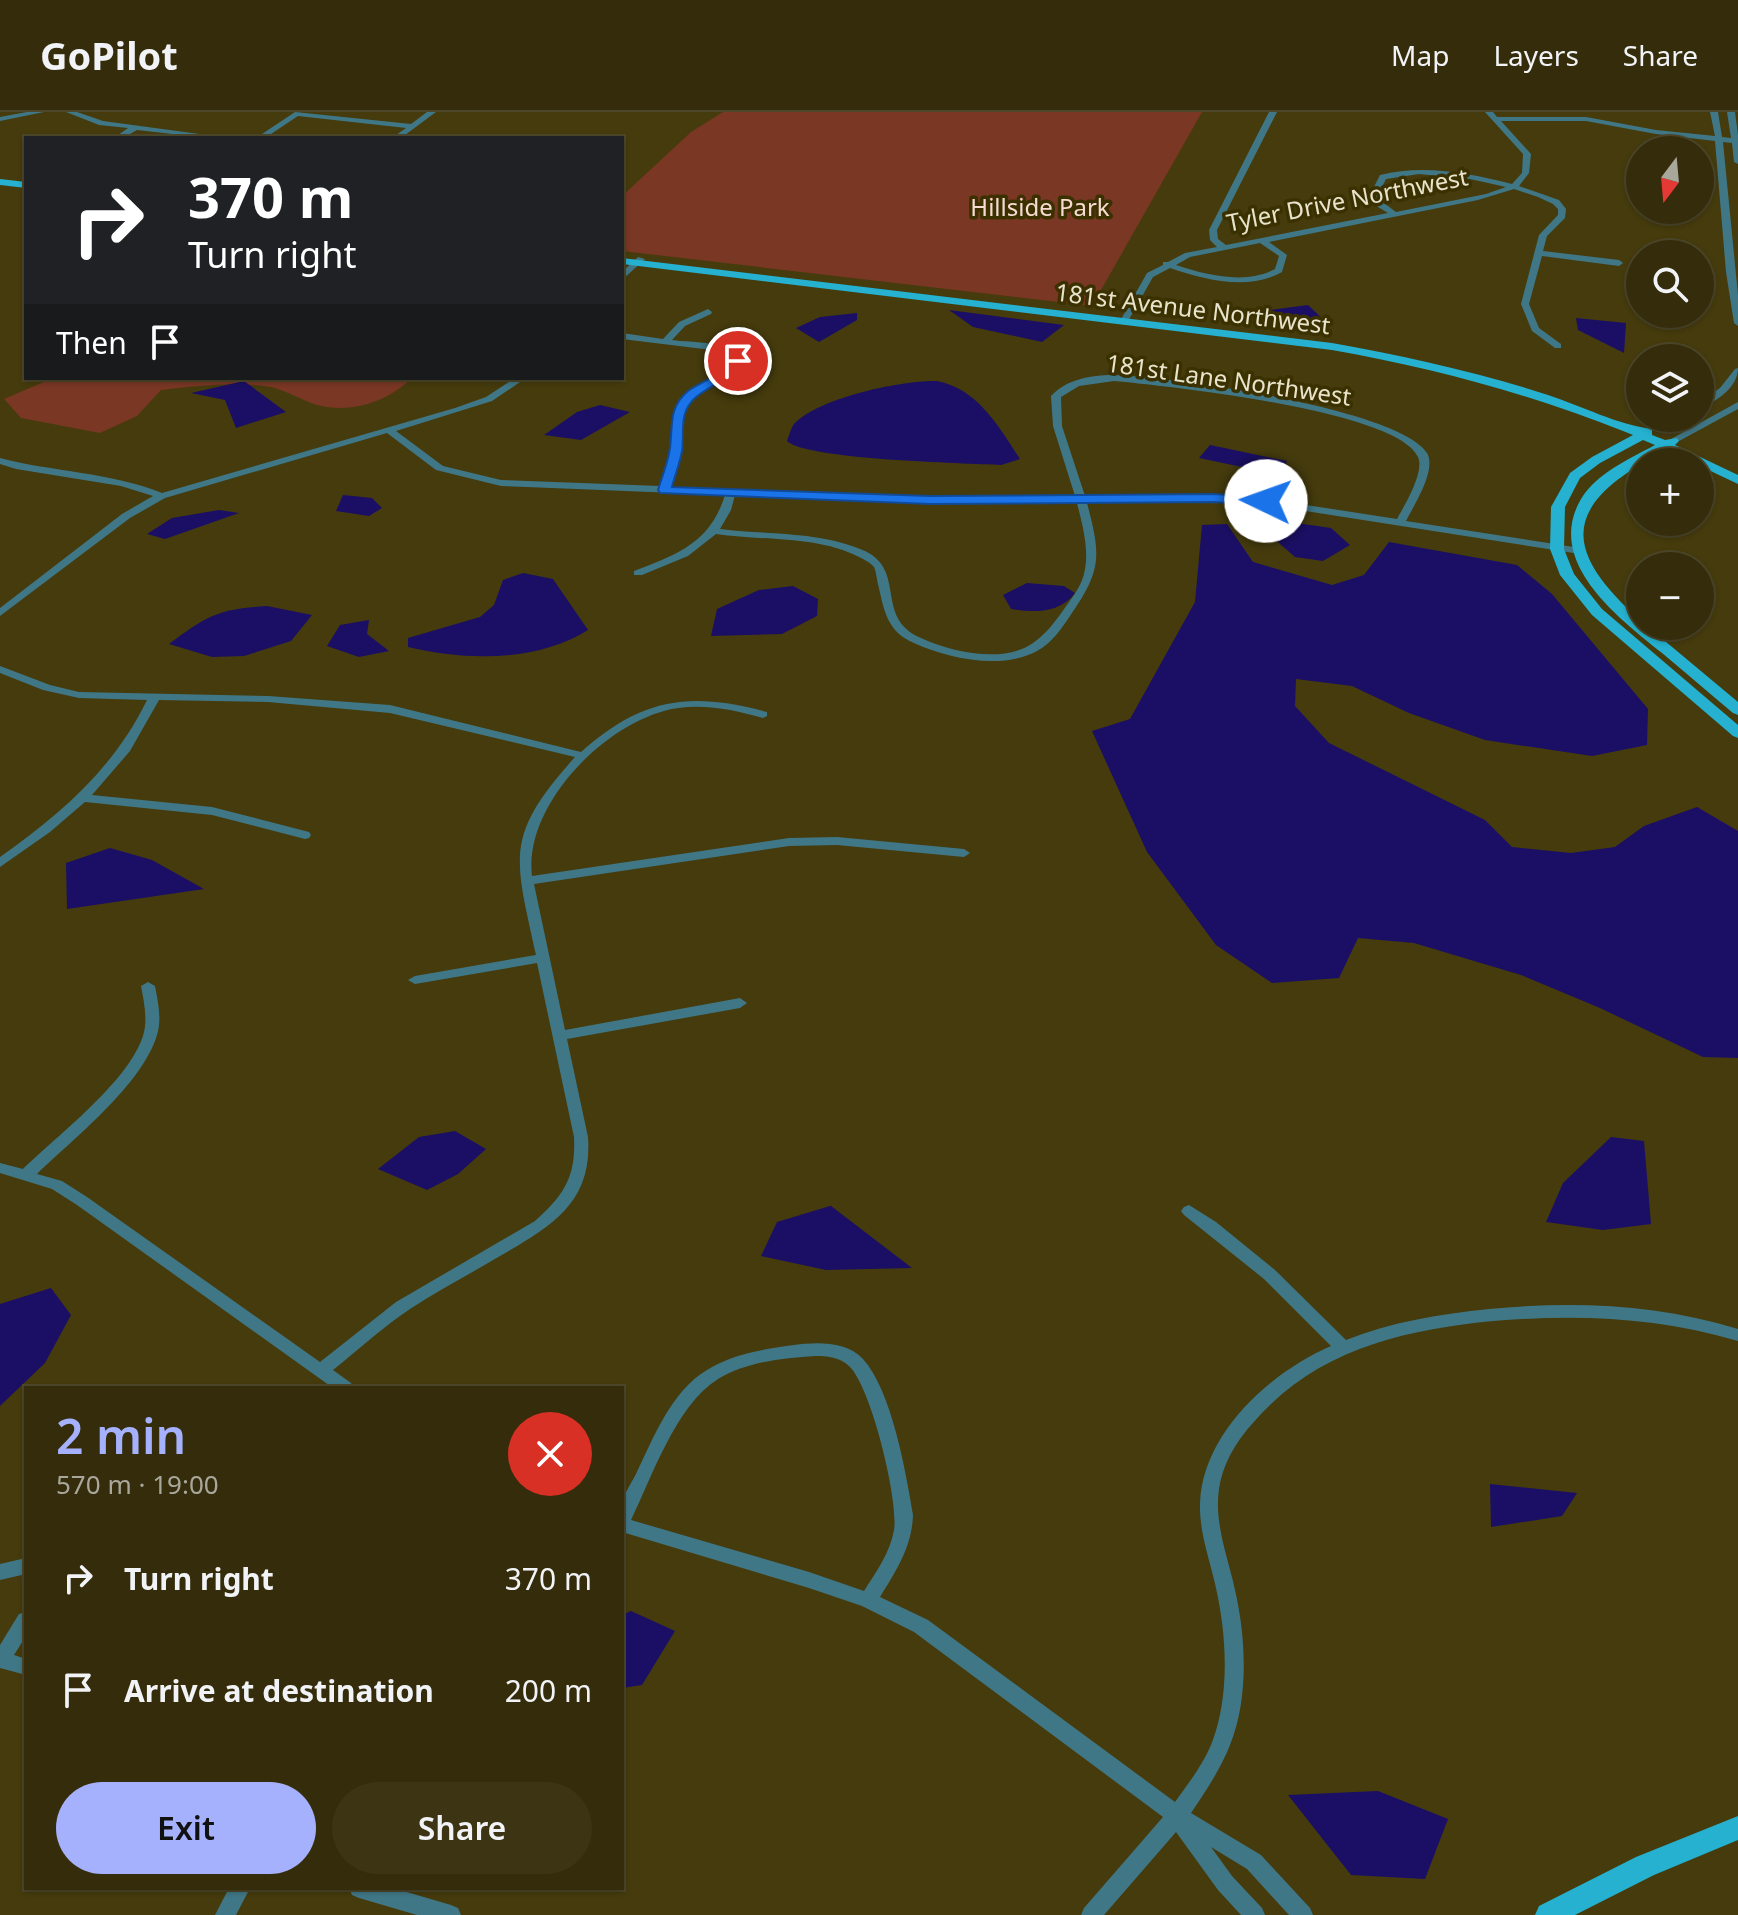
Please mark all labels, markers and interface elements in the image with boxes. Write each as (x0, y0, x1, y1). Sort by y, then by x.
text: GoPilot (40, 29, 178, 81)
text: Map (1391, 36, 1449, 74)
text: Layers (1493, 36, 1579, 74)
text: Share (1623, 36, 1698, 74)
north arrow (1626, 136, 1714, 224)
map controls (1626, 136, 1714, 640)
text: 370 m (188, 158, 353, 234)
street label: Tyler Drive Northwest (1223, 159, 1471, 239)
icon: right (56, 168, 160, 272)
park label: Hillside Park (970, 190, 1110, 223)
text: Turn right (188, 230, 356, 279)
button: search (1626, 240, 1714, 328)
street label: 181st Avenue Northwest (1054, 275, 1333, 341)
icon: arrive (143, 320, 187, 364)
text: Then (56, 322, 127, 363)
pin (704, 327, 772, 395)
icon: arrive (716, 339, 760, 383)
button: layers (1626, 344, 1714, 432)
street label: 181st Lane Northwest (1104, 345, 1354, 413)
button: + (1626, 448, 1714, 536)
position arrow (1224, 459, 1308, 543)
button: − (1626, 552, 1714, 640)
text: 2 min (56, 1403, 186, 1468)
button: close (508, 1412, 592, 1496)
text: 570 m · 19:00 (56, 1466, 219, 1502)
icon: right (56, 1556, 100, 1600)
text: Turn right (124, 1558, 274, 1599)
text: 370 m (505, 1558, 592, 1599)
icon: arrive (56, 1668, 100, 1712)
text: Arrive at destination (124, 1670, 434, 1711)
text: 200 m (505, 1670, 592, 1711)
button: Exit (56, 1782, 316, 1874)
button: Share (332, 1782, 592, 1874)

